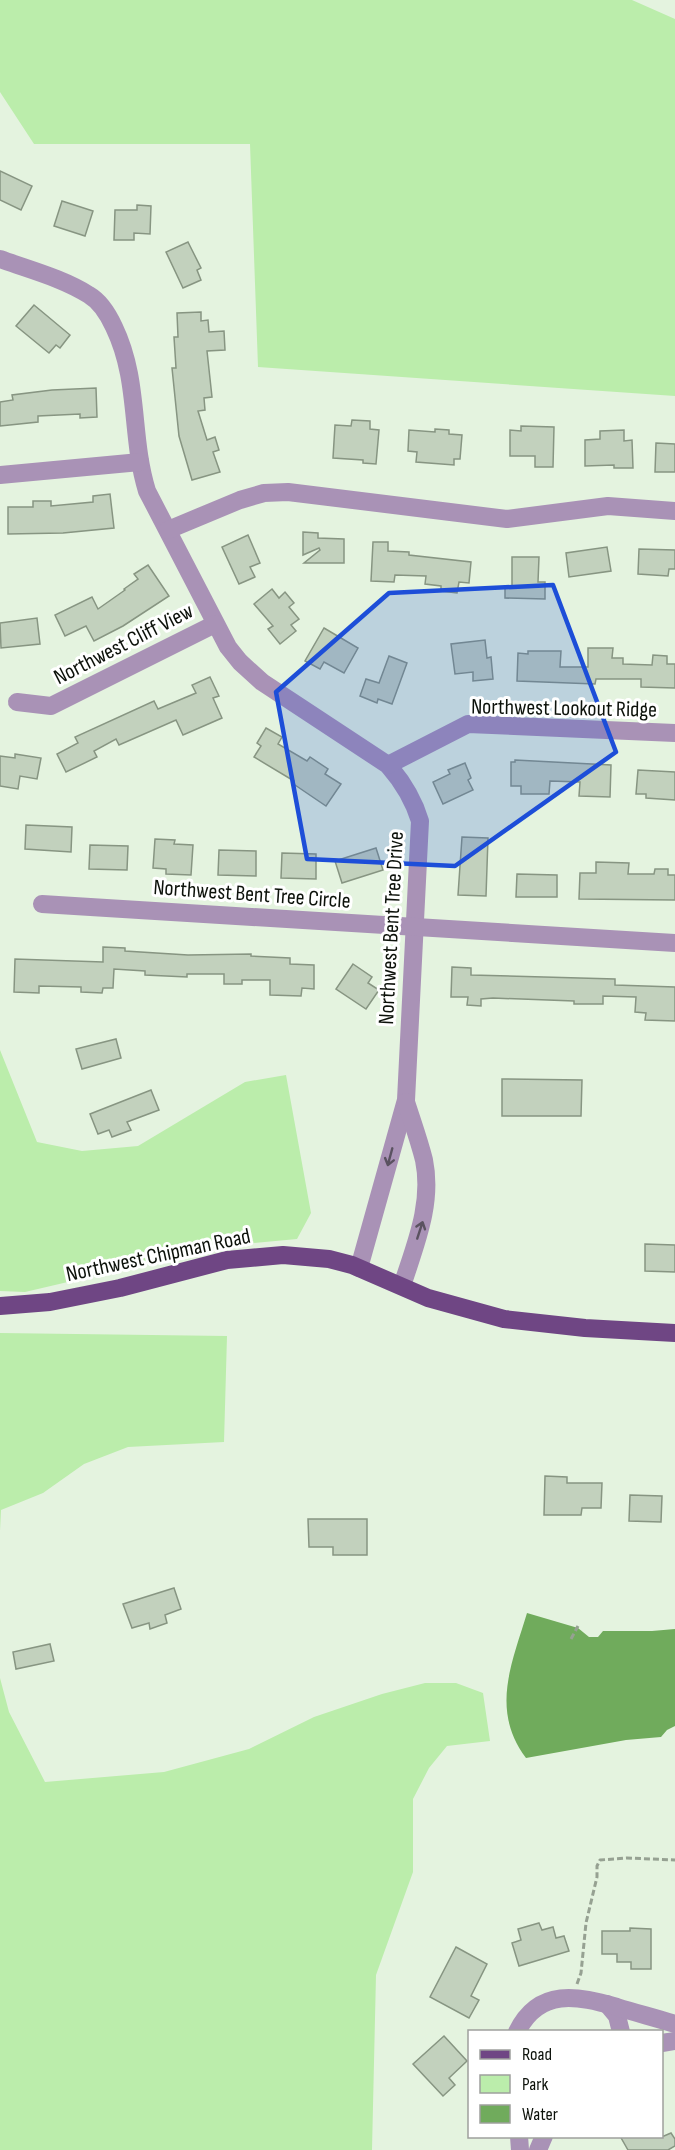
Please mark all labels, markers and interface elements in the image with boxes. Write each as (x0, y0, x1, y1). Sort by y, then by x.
street label: Northwest Cliff View (49, 598, 198, 691)
street label: Northwest Lookout Ridge (471, 693, 657, 724)
street label: Northwest Bent Tree Drive (373, 831, 410, 1025)
street label: Northwest Bent Tree Circle (152, 874, 351, 915)
one-way arrow (384, 1147, 395, 1166)
one-way arrow (415, 1221, 426, 1240)
street label: Northwest Chipman Road (64, 1223, 253, 1288)
legend (468, 2030, 663, 2138)
text: Road (522, 2044, 552, 2065)
text: Park (522, 2074, 548, 2095)
text: Water (522, 2104, 558, 2125)

